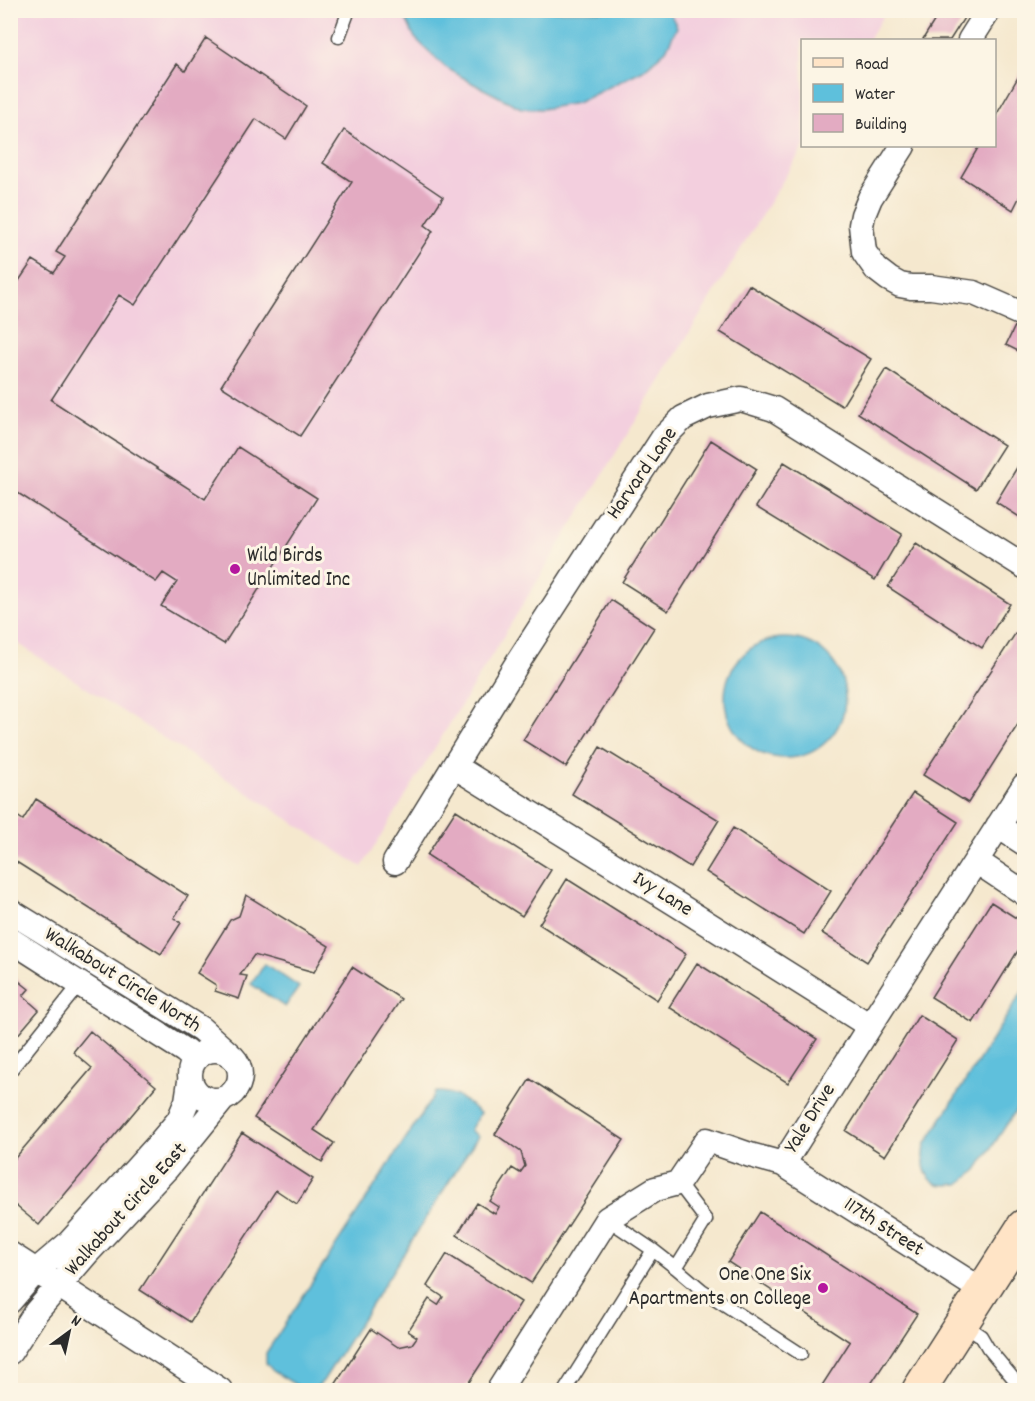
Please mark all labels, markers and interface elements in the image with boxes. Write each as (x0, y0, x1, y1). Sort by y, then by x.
legend (801, 39, 996, 147)
text: Road (855, 53, 889, 78)
text: Water (855, 83, 895, 108)
text: Building (855, 113, 907, 138)
street label: Harvard Lane (600, 422, 686, 526)
place label: Wild Birds Unlimited Inc (247, 542, 350, 596)
marker: Wild Birds Unlimited Inc (228, 562, 242, 576)
street label: Ivy Lane (626, 865, 698, 925)
street label: Walkabout Circle North (38, 921, 206, 1041)
street label: Yale Drive (778, 1078, 844, 1160)
street label: Walkabout Circle East (59, 1136, 195, 1284)
street label: 117th Street (837, 1191, 929, 1265)
place label: One One Six Apartments on College (628, 1261, 811, 1315)
marker: One One Six Apartments on College (816, 1281, 830, 1295)
north arrow (39, 1302, 99, 1362)
text: N (66, 1310, 85, 1333)

